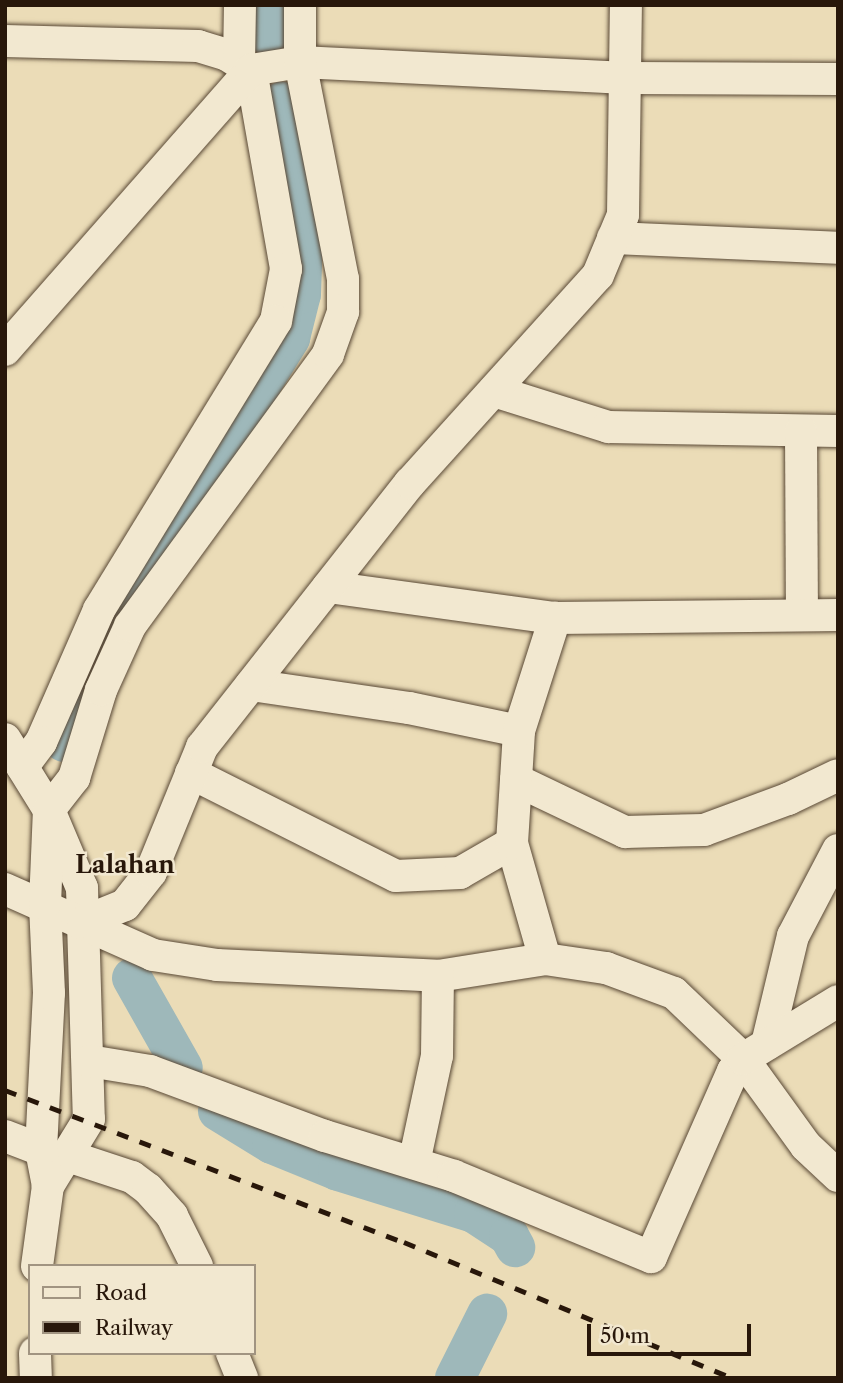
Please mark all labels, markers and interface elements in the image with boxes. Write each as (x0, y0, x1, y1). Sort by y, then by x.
district label: Lalahan (75, 851, 175, 879)
legend (28, 1264, 256, 1355)
text: Road (95, 1280, 147, 1305)
scale bar (591, 1310, 756, 1354)
text: Railway (95, 1315, 173, 1340)
text: 50 m (600, 1323, 650, 1348)

